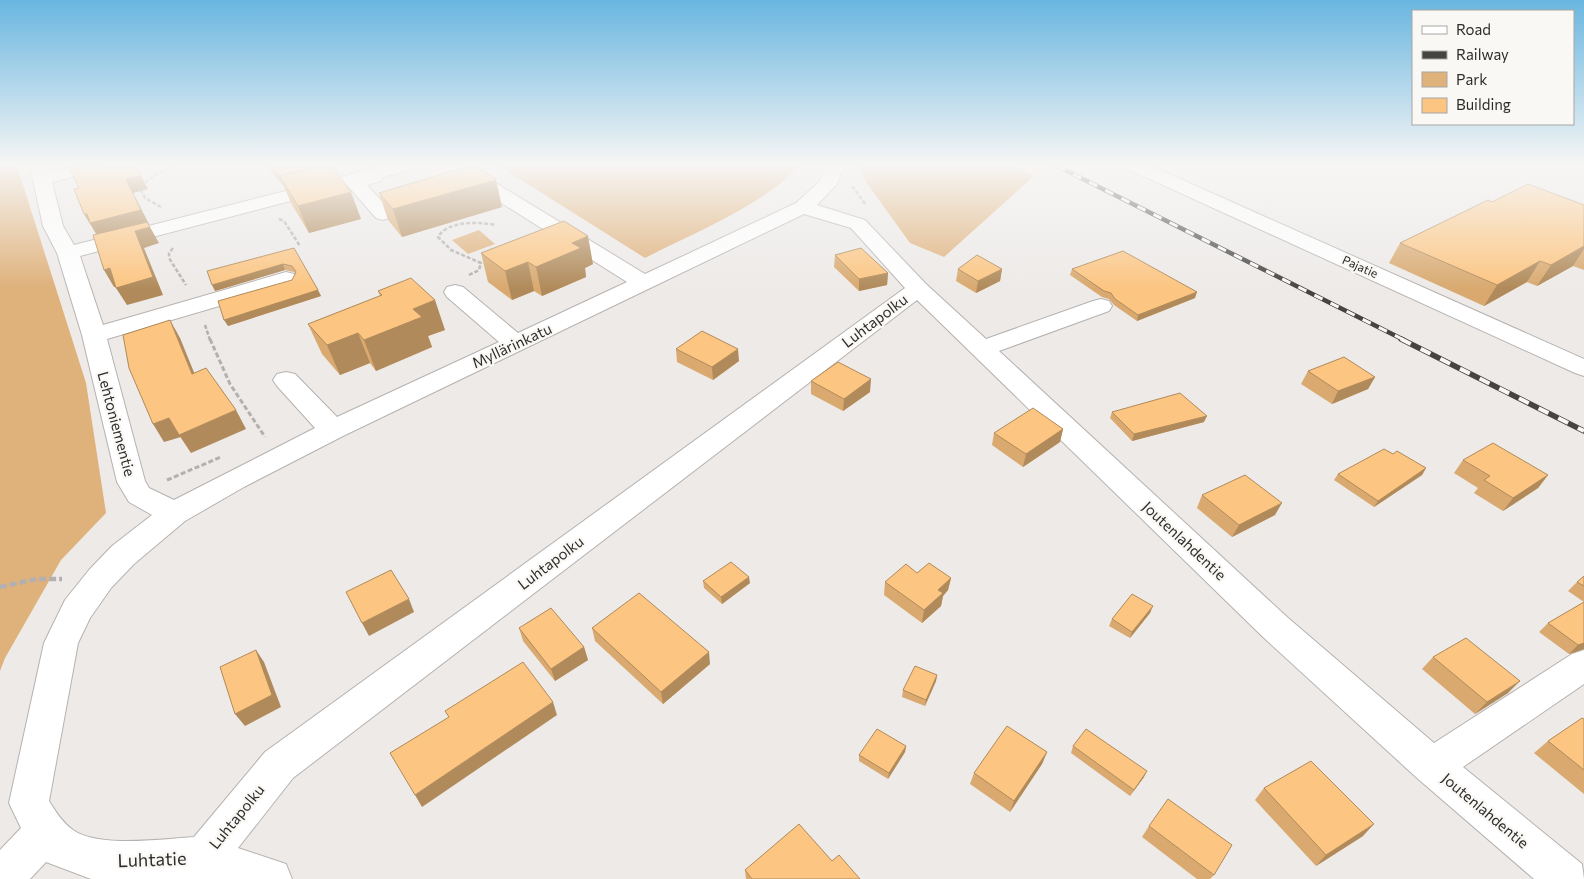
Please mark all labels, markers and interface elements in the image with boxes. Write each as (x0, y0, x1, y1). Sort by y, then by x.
legend (1412, 10, 1574, 125)
text: Road (1456, 20, 1491, 38)
text: Railway (1456, 45, 1509, 63)
text: Park (1456, 70, 1487, 88)
text: Building (1456, 95, 1511, 113)
street label: Pajatie (1340, 252, 1380, 280)
street label: Luhtapolku (838, 290, 911, 351)
street label: Myllärinkatu (469, 319, 554, 371)
street label: Lehtoniementie (94, 369, 140, 478)
street label: Joutenlahdentie (1139, 497, 1230, 584)
street label: Luhtapolku (514, 532, 587, 593)
street label: Joutenlahdentie (1439, 769, 1533, 852)
street label: Luhtapolku (205, 781, 268, 852)
street label: Luhtatie (117, 847, 187, 871)

